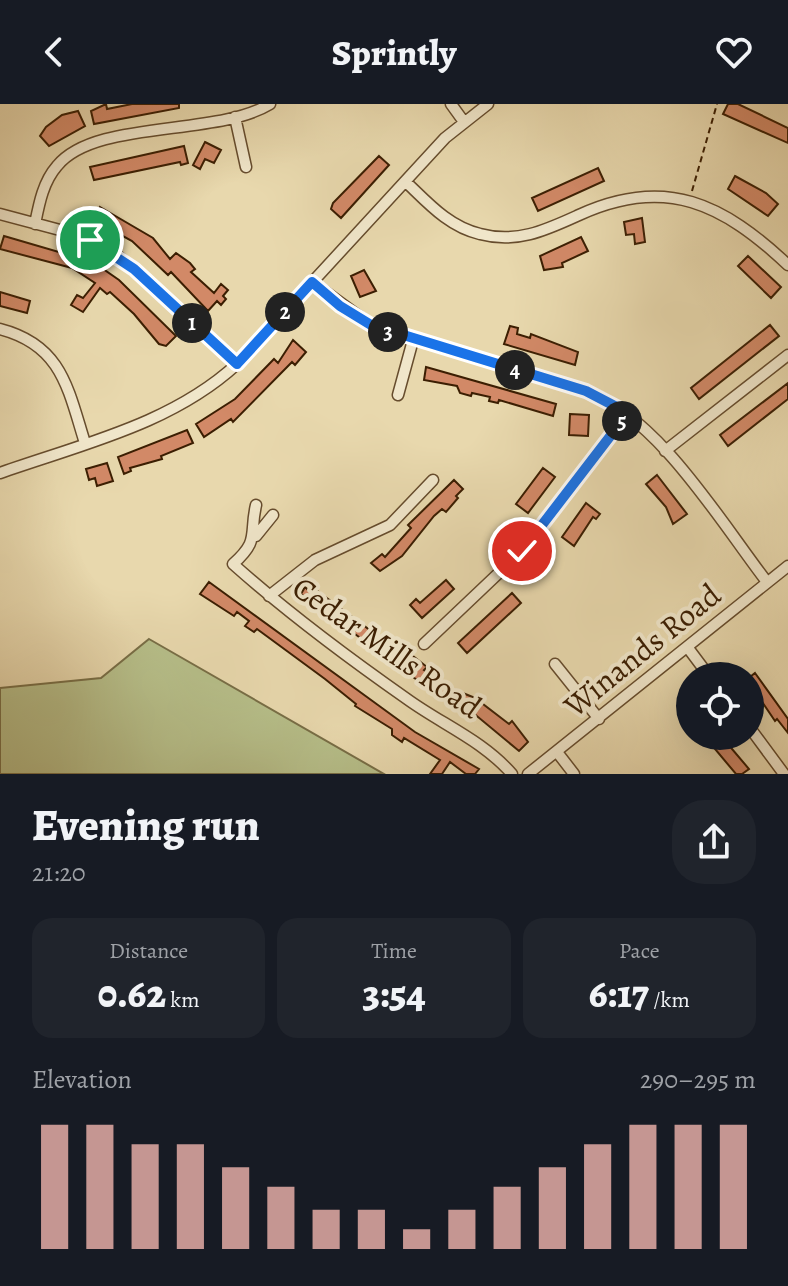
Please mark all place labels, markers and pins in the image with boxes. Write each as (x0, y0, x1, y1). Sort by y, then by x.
pin (56, 206, 124, 274)
pin: 2 (265, 292, 305, 332)
pin: 1 (172, 303, 212, 343)
pin: 3 (368, 312, 408, 352)
pin: 4 (495, 350, 535, 390)
pin: 5 (602, 401, 642, 441)
pin (488, 517, 556, 585)

